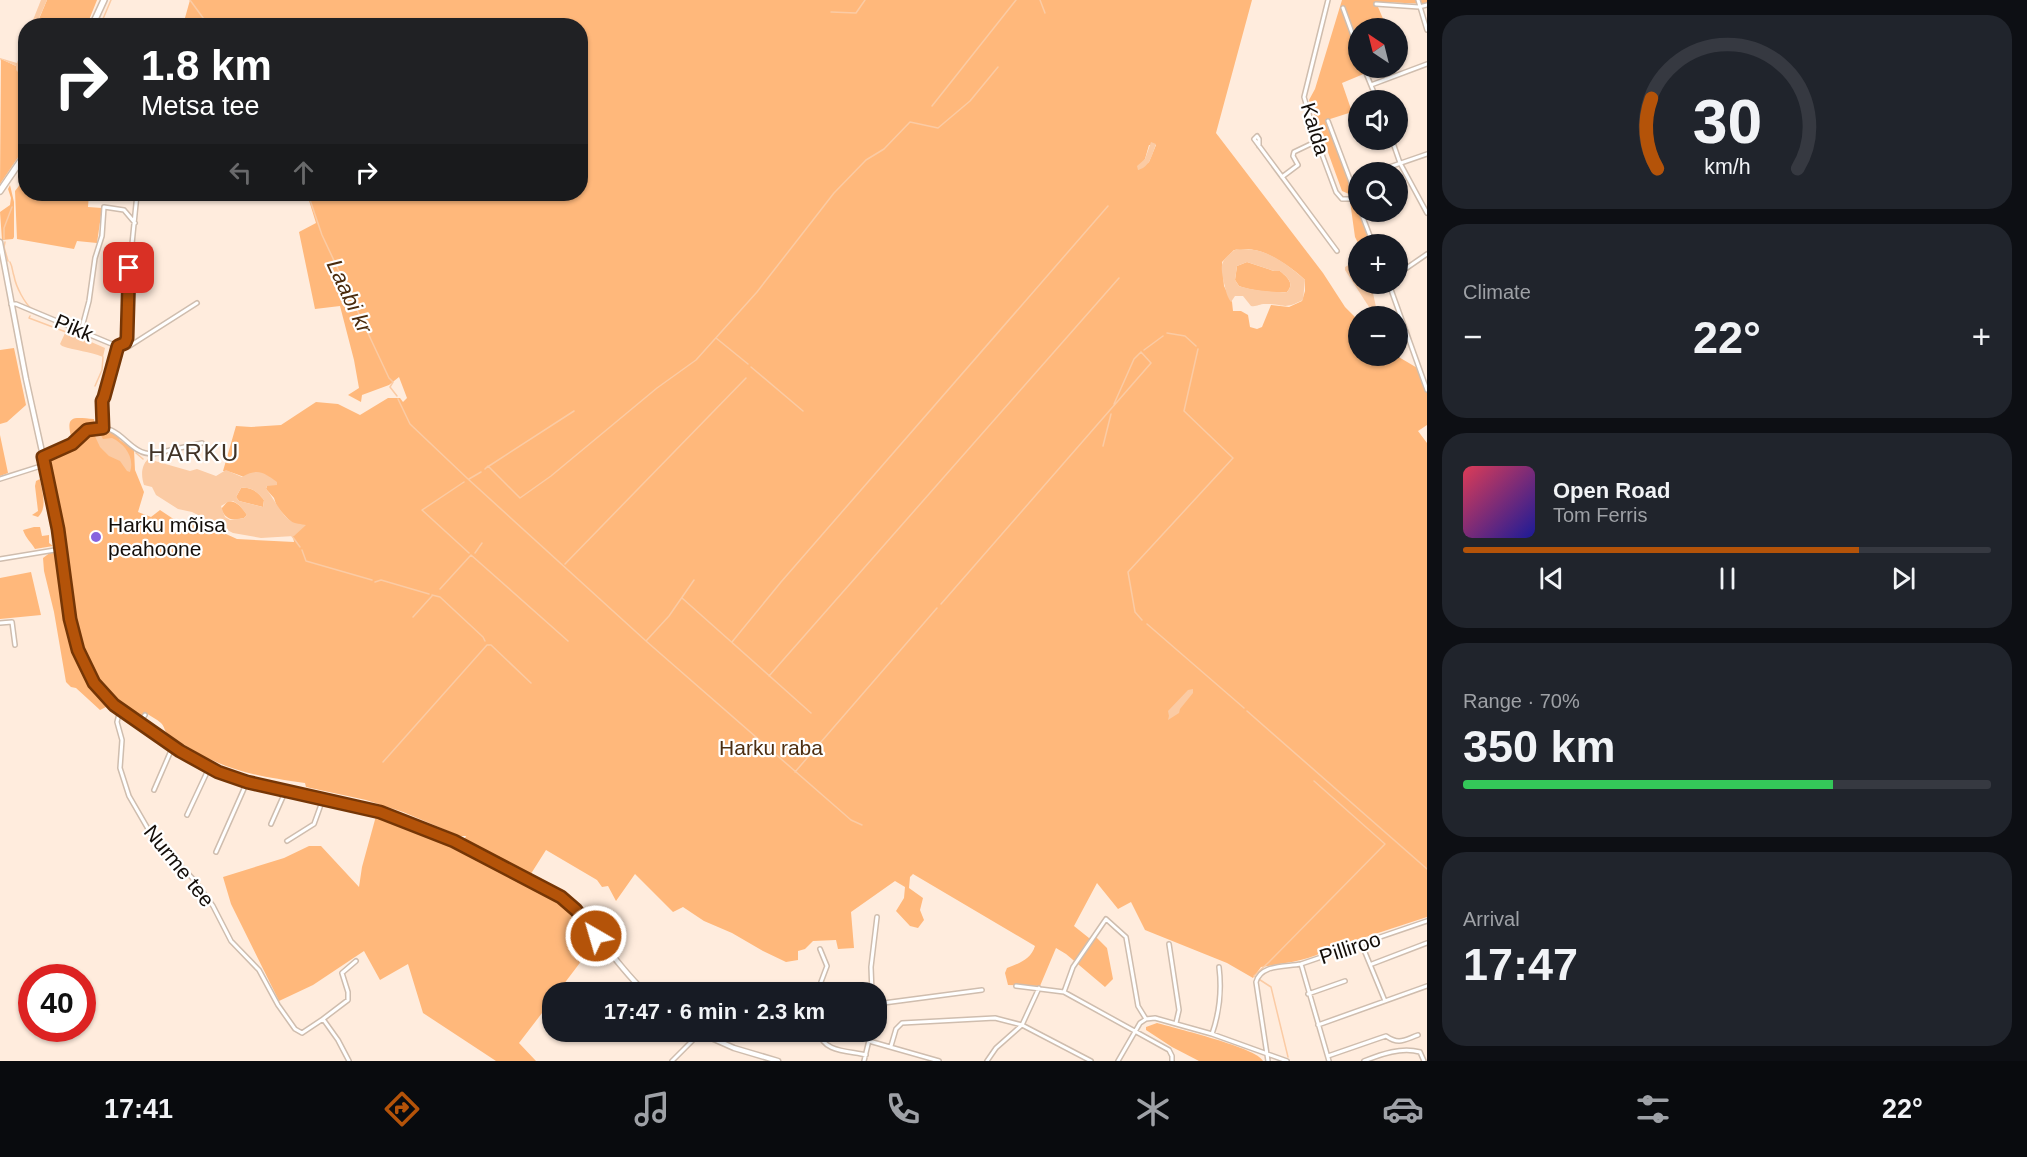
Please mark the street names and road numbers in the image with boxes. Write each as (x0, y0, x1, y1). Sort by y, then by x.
street label: Kalda (1297, 100, 1334, 158)
street label: Pikk (51, 309, 97, 346)
street label: Nurme tee (140, 820, 219, 911)
street label: Pilliroo (1316, 927, 1383, 968)

